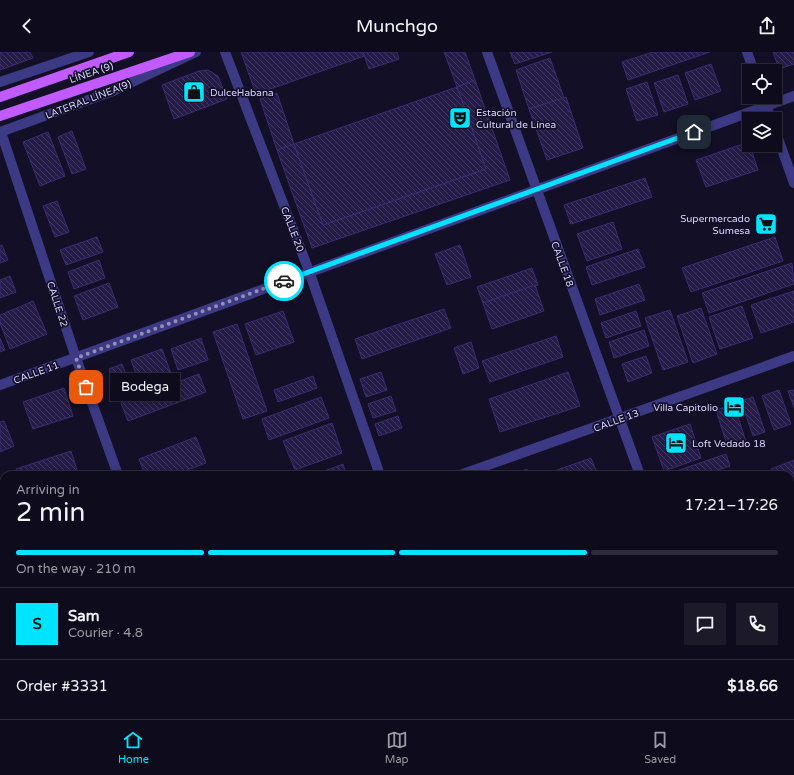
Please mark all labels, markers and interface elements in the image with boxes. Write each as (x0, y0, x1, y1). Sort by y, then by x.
icon: back (16, 15, 38, 37)
text: Munchgo (356, 15, 438, 37)
icon: share (756, 15, 778, 37)
street label: LÍNEA (9) (68, 60, 115, 86)
map controls (742, 64, 782, 152)
button: locate (742, 64, 782, 104)
street label: LATERAL LÍNEA(9) (44, 78, 133, 122)
shop icon: DulceHabana (181, 79, 207, 105)
place label: DulceHabana (210, 87, 274, 99)
theatre icon: Estación Cultural de Línea (447, 105, 473, 131)
place label: Estación Cultural de Línea (476, 107, 556, 131)
button: layers (742, 112, 782, 152)
pin (677, 115, 711, 149)
icon: home (683, 121, 705, 143)
street label: CALLE 20 (278, 205, 306, 254)
supermarket icon: Supermercado Sumesa (753, 211, 779, 237)
place label: Supermercado Sumesa (680, 213, 750, 237)
street label: CALLE 18 (548, 240, 576, 289)
courier (264, 261, 304, 301)
icon: car (273, 270, 295, 292)
street label: CALLE 22 (44, 280, 70, 329)
street label: CALLE 11 (12, 359, 61, 387)
pin (69, 370, 103, 404)
callout: Bodega (110, 373, 180, 401)
icon: bag (75, 376, 97, 398)
text: Bodega (121, 379, 169, 395)
hotel icon: Villa Capitolio (721, 394, 747, 420)
place label: Villa Capitolio (653, 402, 718, 414)
street label: CALLE 13 (592, 407, 641, 435)
hotel icon: Loft Vedado 18 (663, 430, 689, 456)
place label: Loft Vedado 18 (692, 438, 765, 450)
text: Arriving in (16, 482, 80, 498)
text: 17:21–17:26 (685, 496, 778, 514)
text: 2 min (16, 497, 85, 528)
text: On the way · 210 m (16, 561, 136, 577)
button: chat (684, 603, 726, 645)
button: phone (736, 603, 778, 645)
text: Sam (68, 607, 99, 625)
text: S (32, 615, 42, 633)
text: Courier · 4.8 (68, 625, 143, 641)
text: Order #3331 (16, 677, 108, 695)
text: $18.66 (727, 677, 778, 695)
tab: Home (118, 729, 149, 766)
tab: Map (385, 729, 409, 766)
tab: Saved (644, 729, 676, 766)

